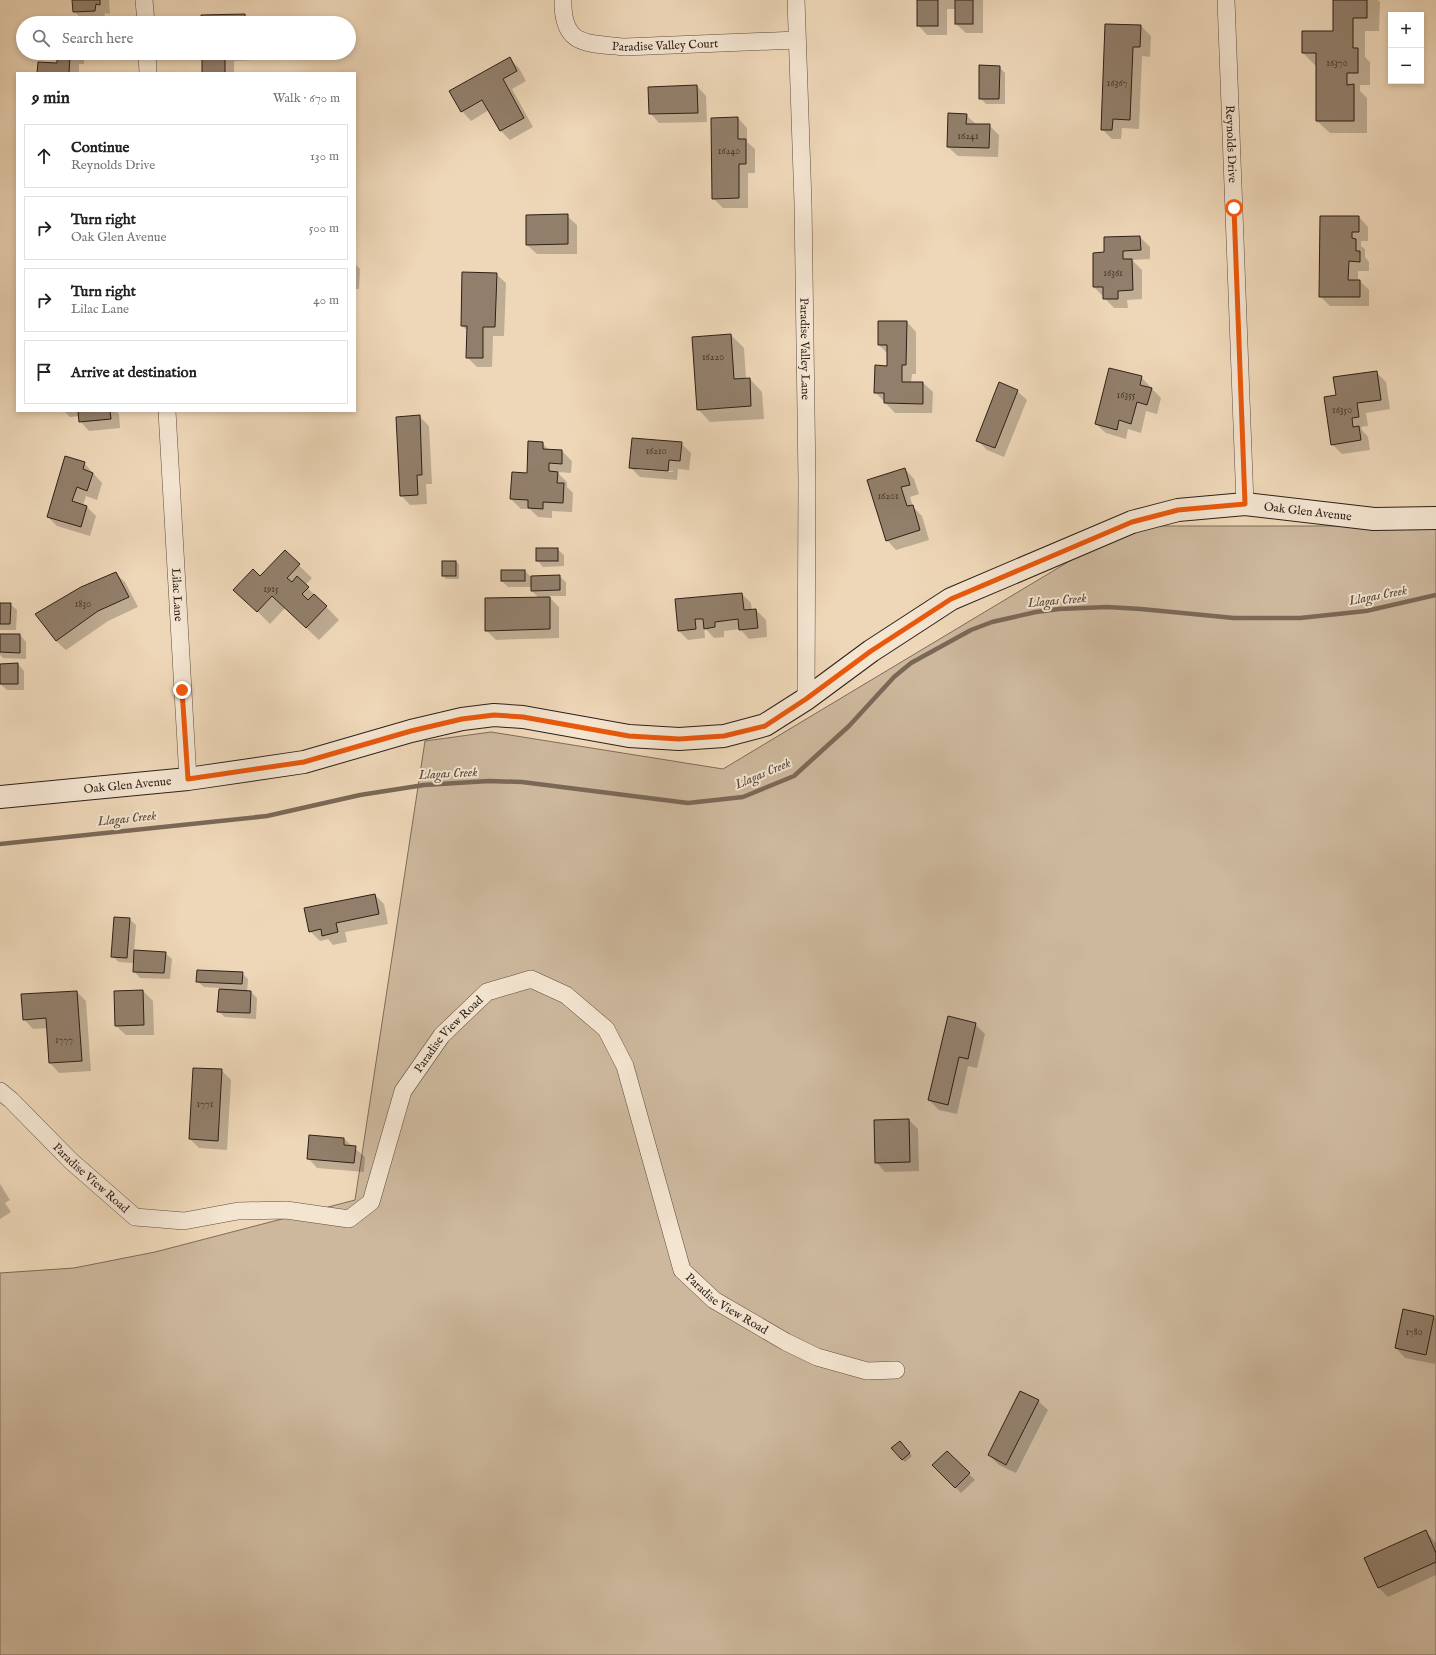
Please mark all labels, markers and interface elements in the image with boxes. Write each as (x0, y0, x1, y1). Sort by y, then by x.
map controls (1388, 12, 1424, 84)
button: + (1388, 12, 1424, 48)
search box (16, 16, 356, 60)
icon: search (30, 27, 52, 49)
text: Search here (62, 29, 133, 48)
street label: Paradise Valley Court (611, 36, 718, 55)
button: − (1388, 48, 1424, 84)
house number: 16370 (1326, 57, 1348, 70)
house number: 16367 (1107, 77, 1128, 90)
text: 9 min (32, 88, 70, 109)
text: Walk · 670 m (273, 90, 340, 107)
street label: Reynolds Drive (1222, 105, 1240, 184)
house number: 16241 (957, 130, 979, 143)
text: Continue (71, 138, 129, 157)
icon: ahead (33, 145, 55, 167)
house number: 16240 (718, 145, 740, 158)
text: 130 m (310, 148, 339, 165)
text: Reynolds Drive (71, 157, 155, 174)
route start (1225, 199, 1243, 217)
text: Turn right (71, 210, 136, 229)
icon: right (33, 217, 55, 239)
text: 500 m (309, 220, 339, 237)
text: Oak Glen Avenue (71, 229, 166, 246)
house number: 16361 (1103, 267, 1123, 280)
text: Turn right (71, 282, 136, 301)
icon: right (33, 289, 55, 311)
text: 40 m (313, 292, 339, 309)
street label: Paradise Valley Lane (797, 298, 813, 401)
text: Lilac Lane (71, 301, 129, 318)
house number: 16220 (702, 351, 724, 364)
icon: arrive (33, 361, 55, 383)
text: Arrive at destination (71, 363, 197, 382)
house number: 16355 (1117, 389, 1136, 402)
house number: 16350 (1332, 404, 1352, 417)
house number: 16210 (645, 445, 667, 458)
house number: 16201 (877, 490, 899, 503)
street label: Oak Glen Avenue (1263, 499, 1353, 524)
street label: Lilac Lane (168, 567, 187, 622)
water label: Llagas Creek (1346, 582, 1409, 611)
house number: 1915 (263, 583, 279, 596)
water label: Llagas Creek (1026, 590, 1088, 613)
house number: 1830 (75, 598, 91, 611)
route end (173, 681, 191, 699)
water label: Llagas Creek (732, 754, 795, 795)
water label: Llagas Creek (417, 764, 479, 785)
street label: Oak Glen Avenue (83, 773, 173, 796)
water label: Llagas Creek (96, 807, 158, 832)
street label: Paradise View Road (411, 992, 487, 1075)
house number: 1777 (55, 1034, 73, 1047)
house number: 1771 (197, 1098, 214, 1111)
street label: Paradise View Road (50, 1140, 133, 1217)
street label: Paradise View Road (682, 1270, 771, 1338)
house number: 1780 (1405, 1326, 1423, 1339)

